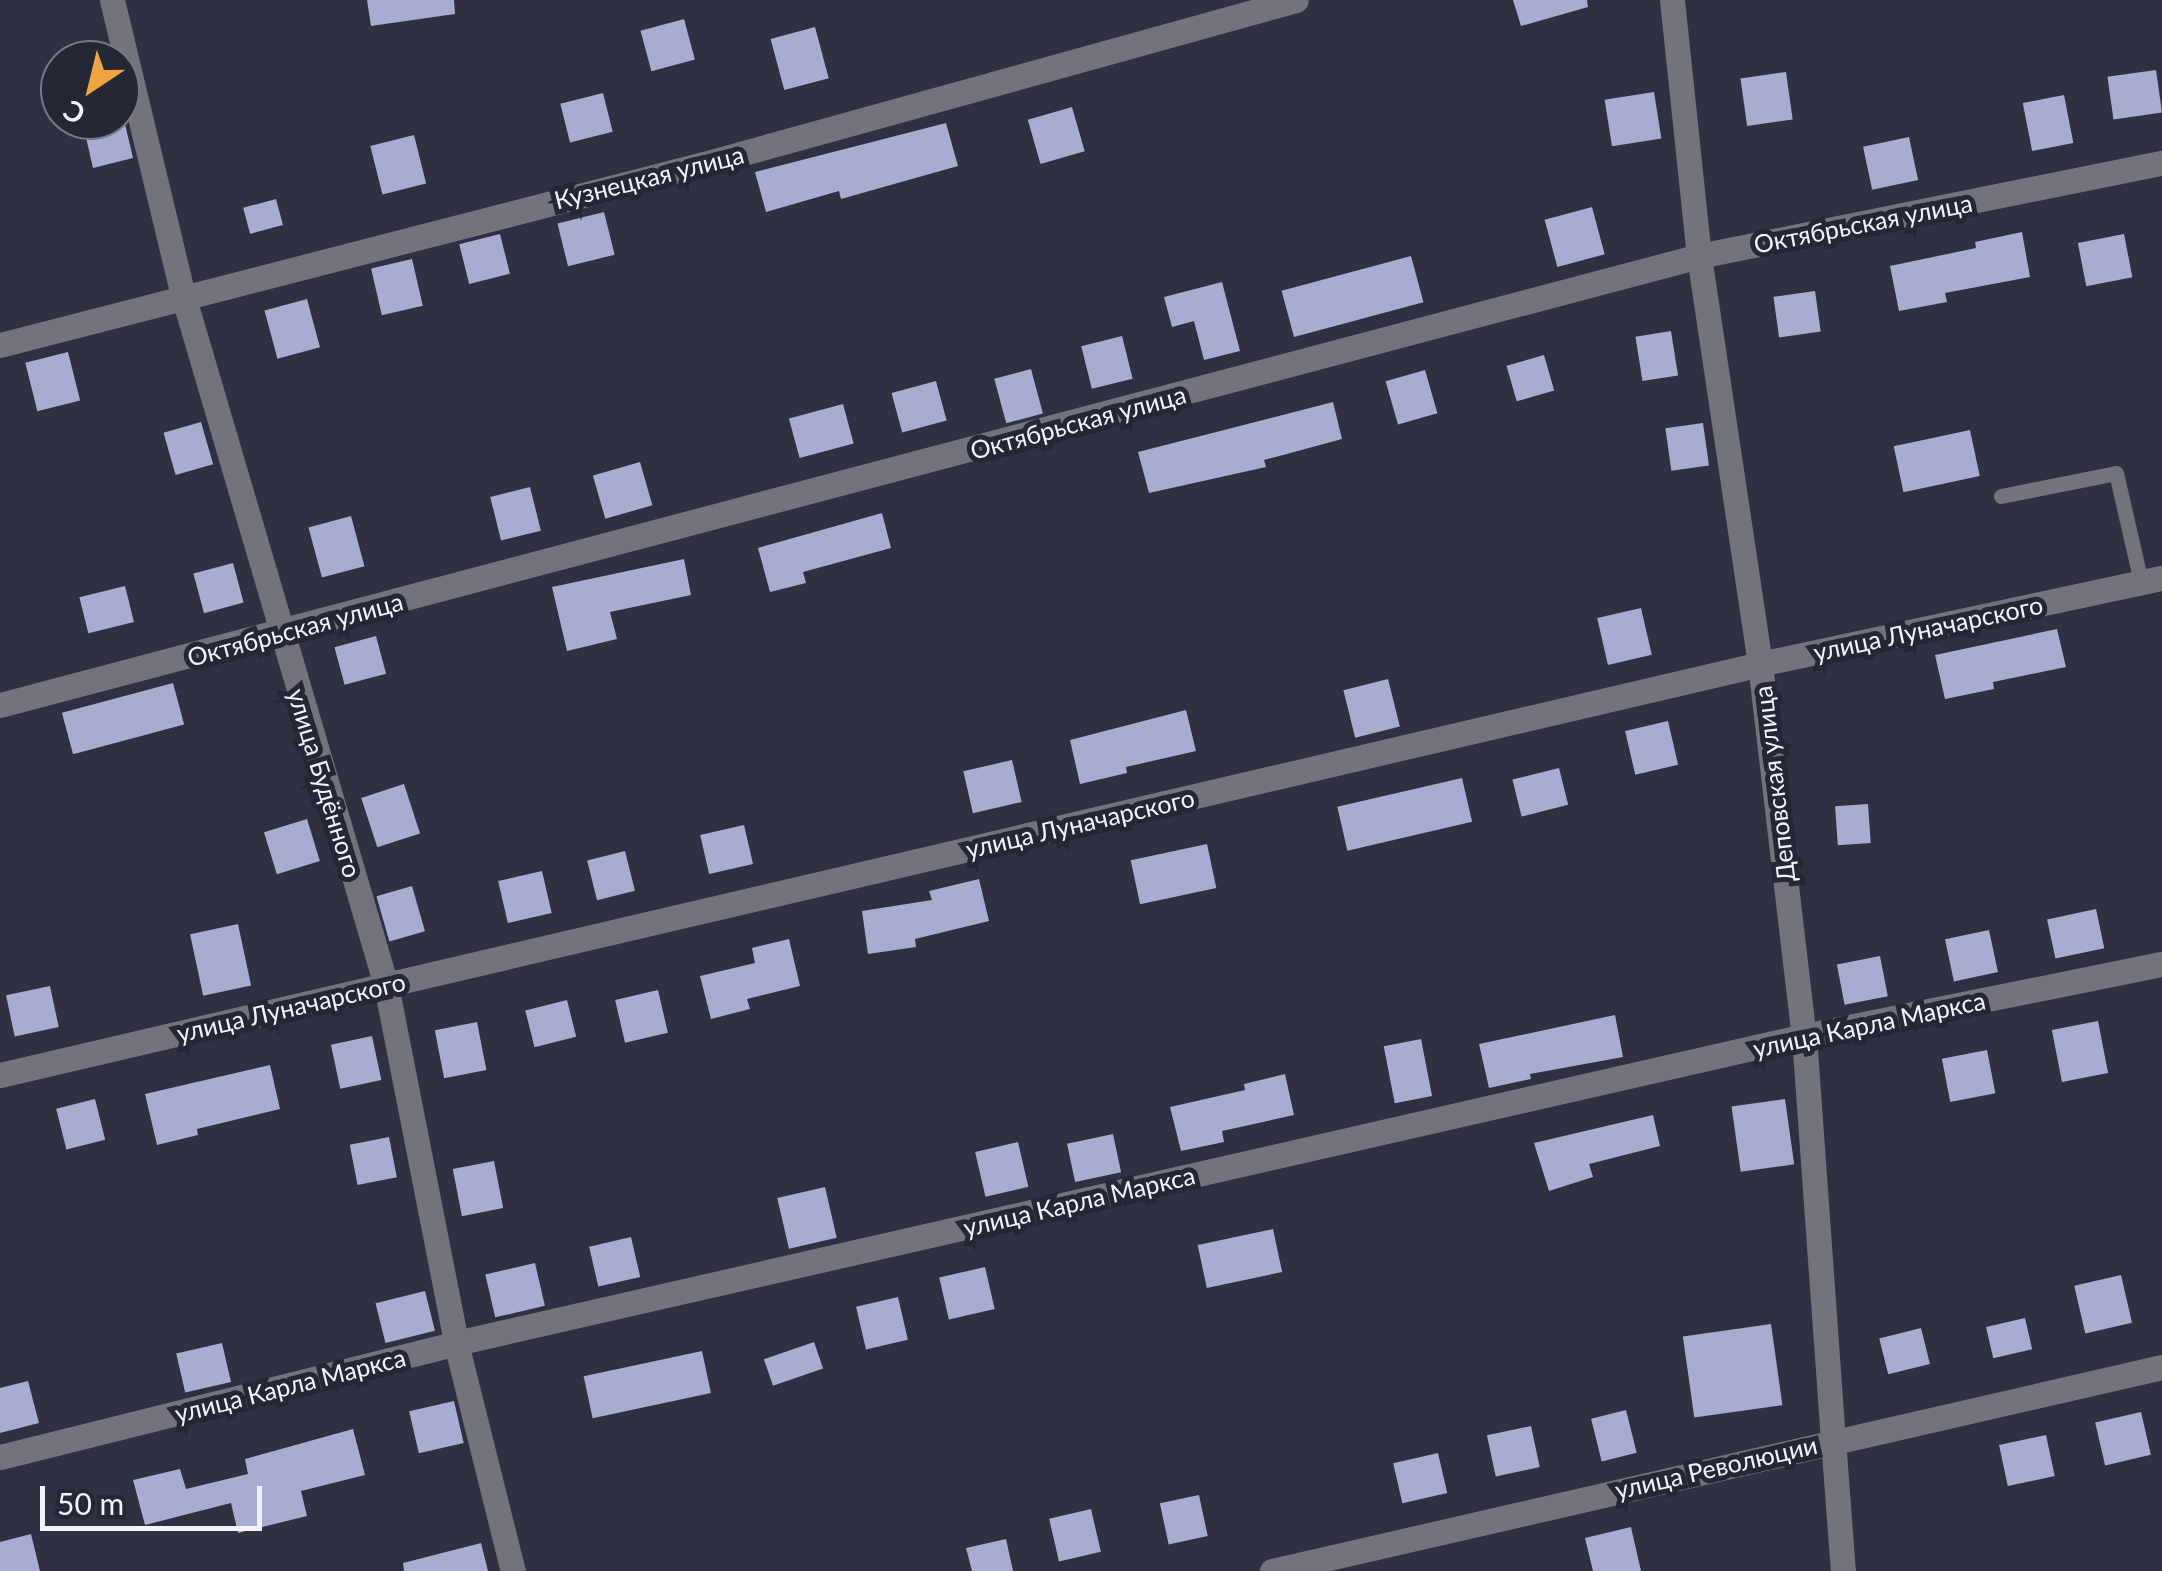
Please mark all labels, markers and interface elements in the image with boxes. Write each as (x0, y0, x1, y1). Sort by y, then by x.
north arrow (40, 40, 140, 140)
text: С (57, 94, 91, 132)
street label: Кузнецкая улица (551, 139, 747, 215)
street label: Октябрьская улица (1751, 187, 1975, 259)
street label: Октябрьская улица (967, 379, 1189, 465)
street label: Октябрьская улица (184, 586, 406, 672)
street label: улица Луначарского (1811, 589, 2045, 667)
street label: Деповская улица (1747, 684, 1801, 884)
street label: улица Будённого (282, 685, 368, 881)
street label: улица Луначарского (963, 782, 1197, 864)
street label: улица Луначарского (174, 966, 408, 1048)
street label: улица Карла Маркса (1750, 985, 1988, 1063)
street label: улица Карла Маркса (960, 1160, 1198, 1242)
street label: улица Карла Маркса (171, 1342, 409, 1428)
street label: улица Революции (1612, 1429, 1820, 1505)
scale bar (45, 1466, 268, 1528)
text: 50 m (57, 1485, 124, 1521)

